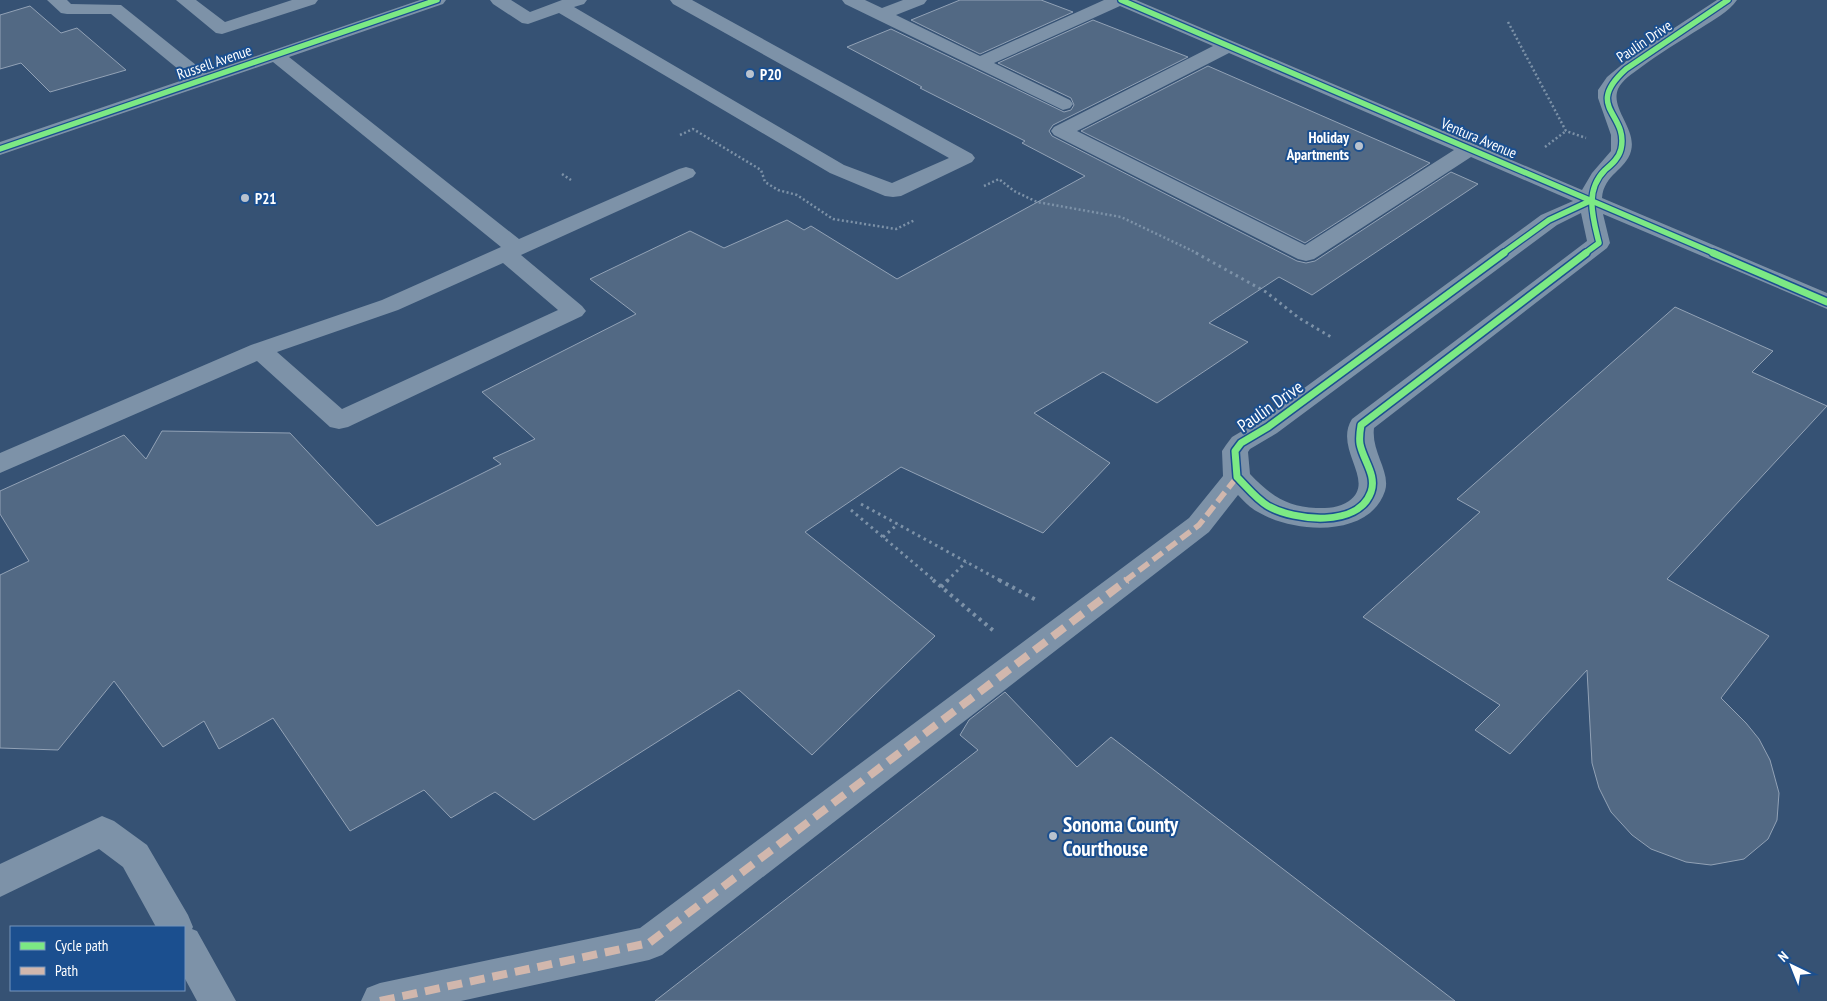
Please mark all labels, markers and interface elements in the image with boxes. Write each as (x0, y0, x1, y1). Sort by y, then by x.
street label: Paulin Drive (1613, 16, 1675, 66)
street label: Russell Avenue (174, 40, 254, 84)
place label: P20 (760, 65, 782, 84)
marker: P20 (744, 68, 756, 80)
street label: Ventura Avenue (1437, 113, 1520, 162)
place label: Holiday Apartments (1286, 128, 1350, 164)
marker: Holiday Apartments (1353, 140, 1365, 152)
place label: P21 (255, 189, 277, 208)
marker: P21 (239, 192, 251, 204)
street label: Paulin Drive (1233, 375, 1307, 437)
place label: Sonoma County Courthouse (1063, 811, 1179, 862)
marker: Sonoma County Courthouse (1047, 830, 1059, 842)
legend (10, 926, 185, 991)
text: Cycle path (55, 936, 108, 955)
north arrow (1767, 941, 1817, 991)
text: N (1774, 947, 1792, 966)
text: Path (55, 961, 78, 980)

